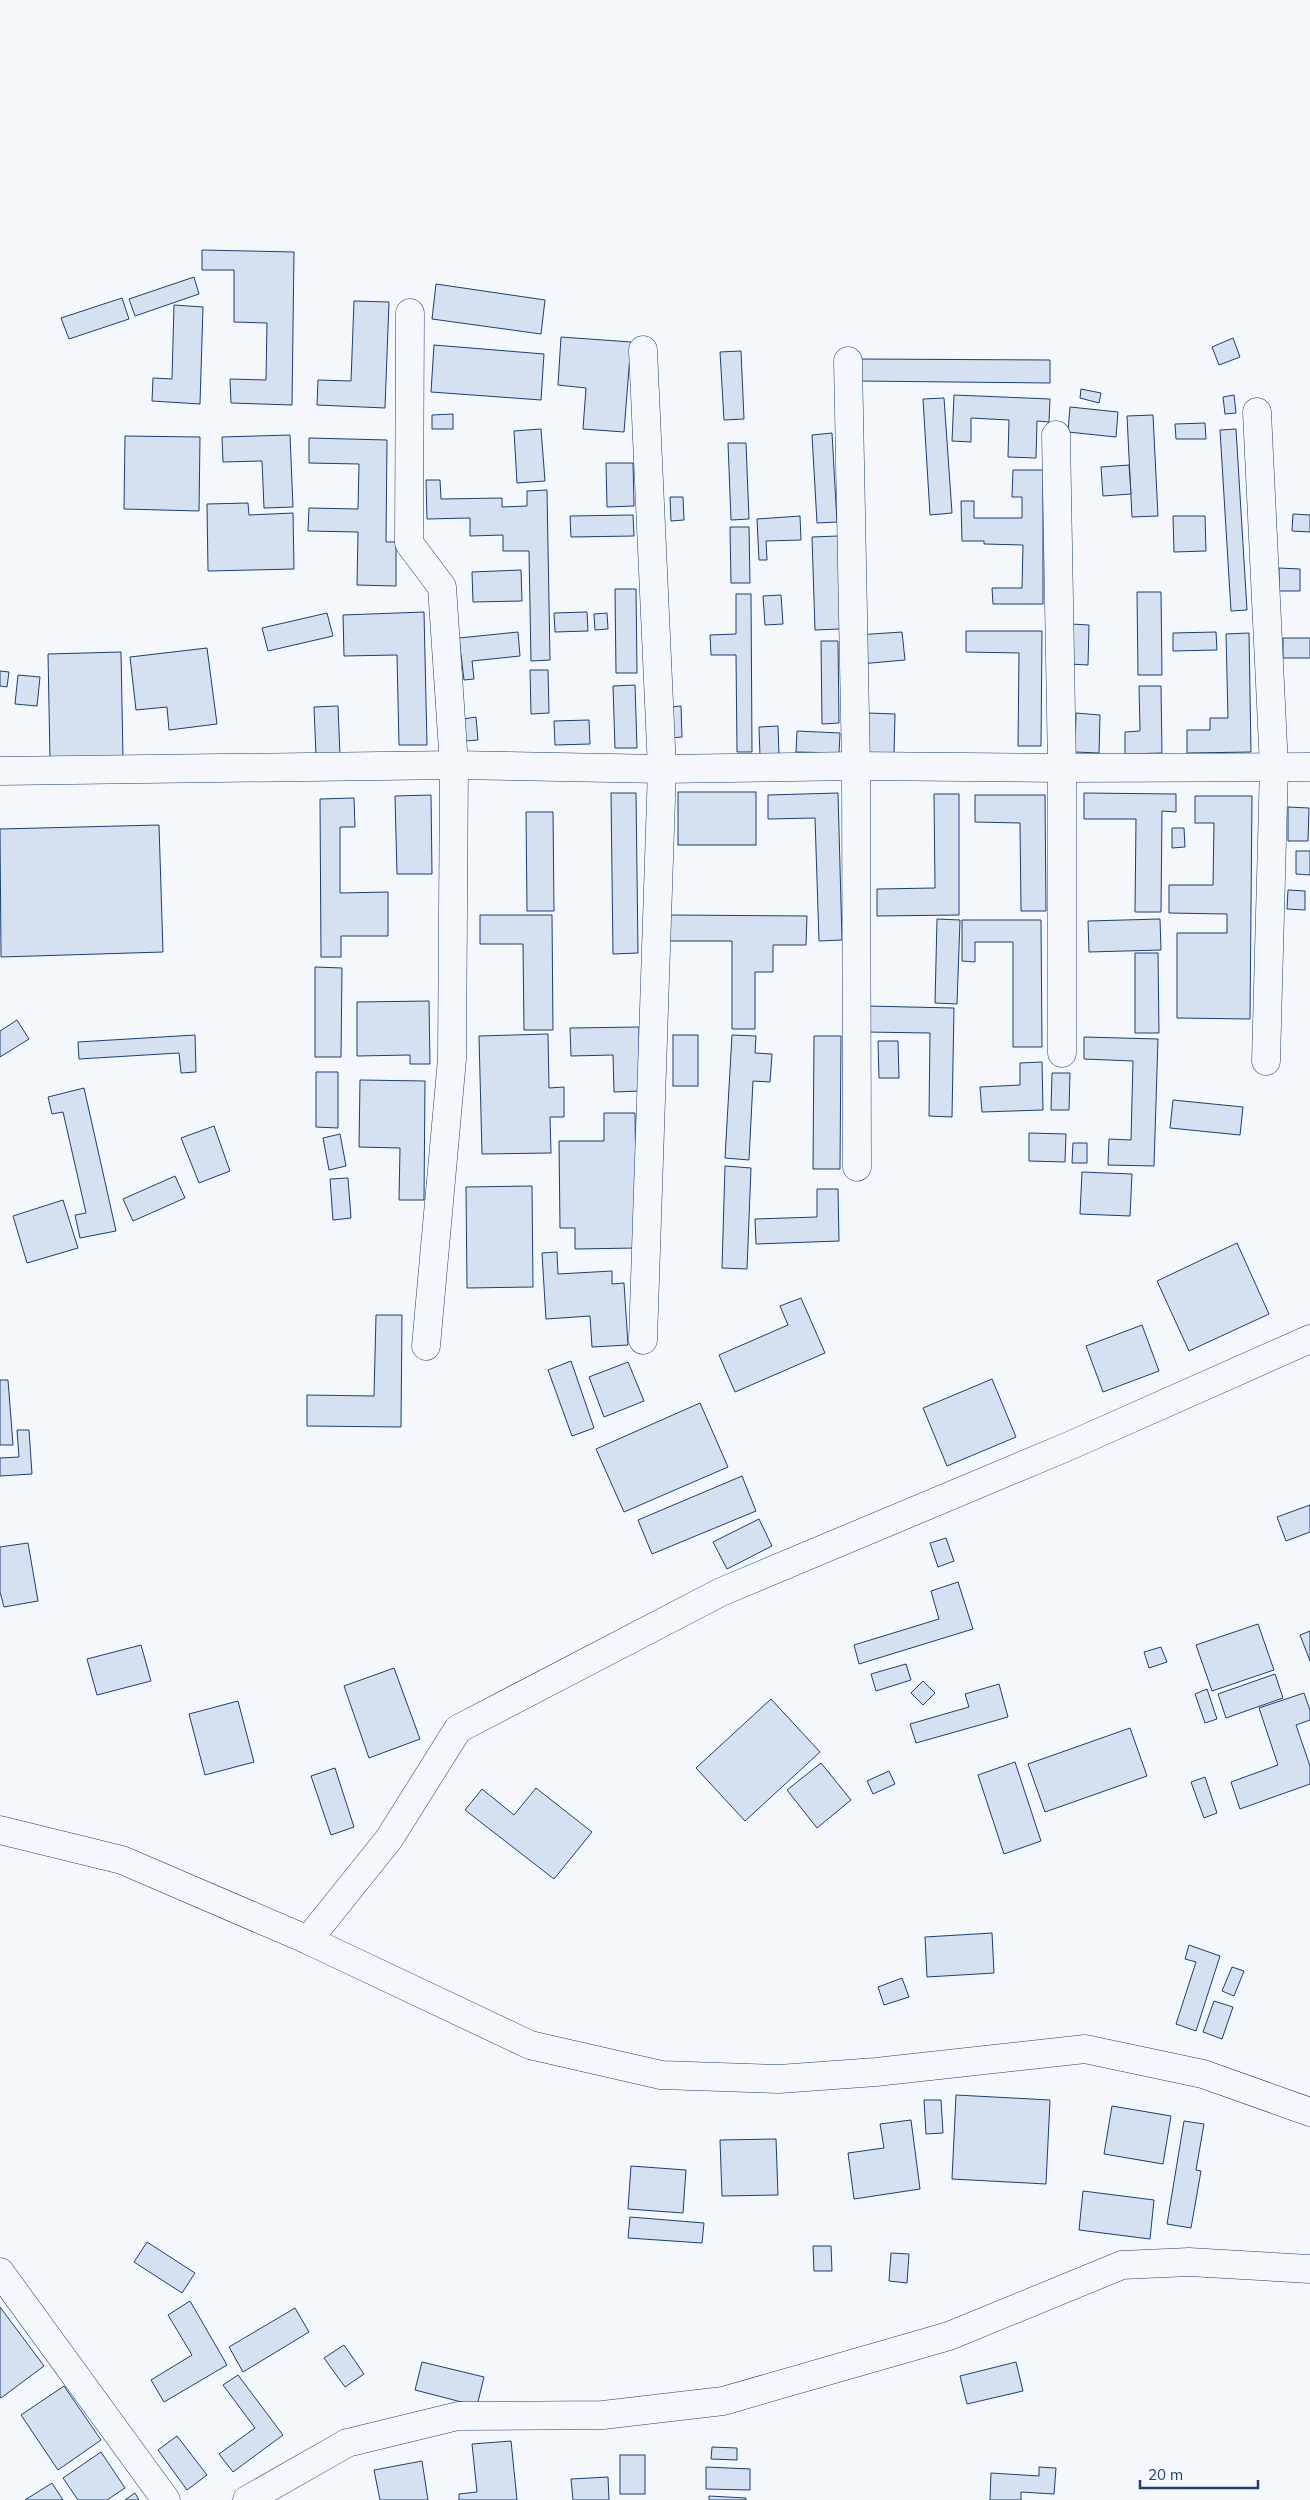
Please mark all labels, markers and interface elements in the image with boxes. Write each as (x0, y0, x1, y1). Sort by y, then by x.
scale bar (1140, 2458, 1258, 2490)
text: 20 m (1148, 2465, 1183, 2484)

